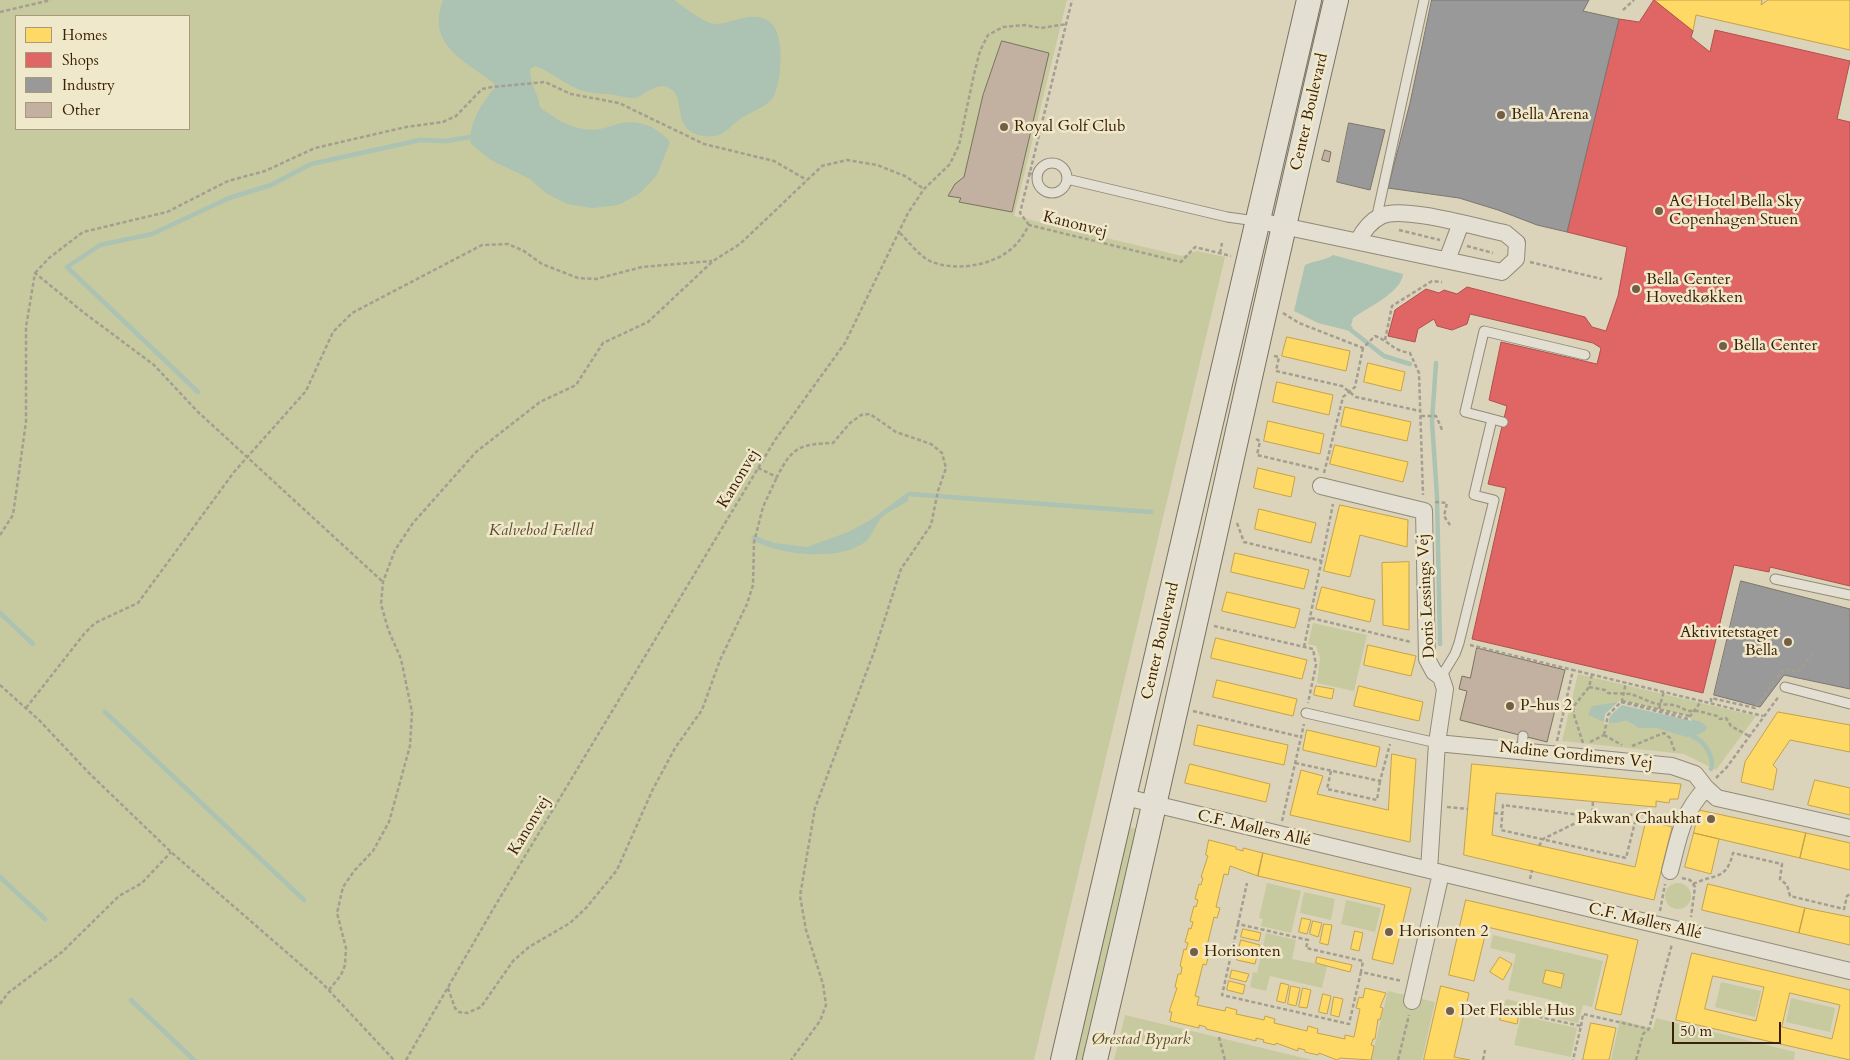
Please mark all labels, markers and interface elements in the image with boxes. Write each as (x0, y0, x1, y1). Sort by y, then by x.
legend (15, 15, 190, 130)
text: Homes (62, 25, 107, 45)
text: Shops (62, 50, 99, 70)
street label: Center Boulevard (1287, 51, 1333, 173)
text: Industry (62, 75, 115, 95)
text: Other (62, 100, 100, 120)
place label: Bella Arena (1511, 105, 1589, 125)
marker: Bella Arena (1495, 109, 1507, 121)
place label: Royal Golf Club (1014, 117, 1126, 137)
marker: Royal Golf Club (998, 121, 1010, 133)
place label: AC Hotel Bella Sky Copenhagen Stuen (1669, 192, 1802, 230)
marker: AC Hotel Bella Sky Copenhagen Stuen (1653, 205, 1665, 217)
street label: Kanonvej (1041, 208, 1109, 242)
place label: Bella Center Hovedkøkken (1646, 270, 1743, 308)
marker: Bella Center Hovedkøkken (1630, 283, 1642, 295)
place label: Bella Center (1733, 336, 1817, 356)
marker: Bella Center (1717, 340, 1729, 352)
street label: Kanonvej (714, 446, 764, 512)
park label: Kalvebod Fælled (489, 521, 593, 541)
street label: Doris Lessings Vej (1414, 533, 1440, 659)
street label: Center Boulevard (1138, 580, 1184, 702)
place label: Aktivitetstaget Bella (1680, 623, 1778, 661)
marker: Aktivitetstaget Bella (1782, 636, 1794, 648)
place label: P-hus 2 (1520, 696, 1572, 716)
marker: P-hus 2 (1504, 700, 1516, 712)
street label: Nadine Gordimers Vej (1498, 738, 1654, 774)
street label: Kanonvej (505, 793, 555, 859)
street label: C.F. Møllers Allé (1196, 807, 1312, 851)
place label: Pakwan Chaukhat (1577, 809, 1701, 829)
marker: Pakwan Chaukhat (1705, 813, 1717, 825)
street label: C.F. Møllers Allé (1587, 900, 1703, 944)
place label: Horisonten 2 (1399, 922, 1488, 942)
marker: Horisonten 2 (1383, 926, 1395, 938)
place label: Horisonten (1204, 942, 1281, 962)
marker: Horisonten (1188, 946, 1200, 958)
place label: Det Flexible Hus (1460, 1001, 1574, 1021)
marker: Det Flexible Hus (1444, 1005, 1456, 1017)
scale bar (1675, 1012, 1784, 1044)
text: 50 m (1680, 1021, 1712, 1041)
park label: Ørestad Bypark (1091, 1030, 1191, 1050)

